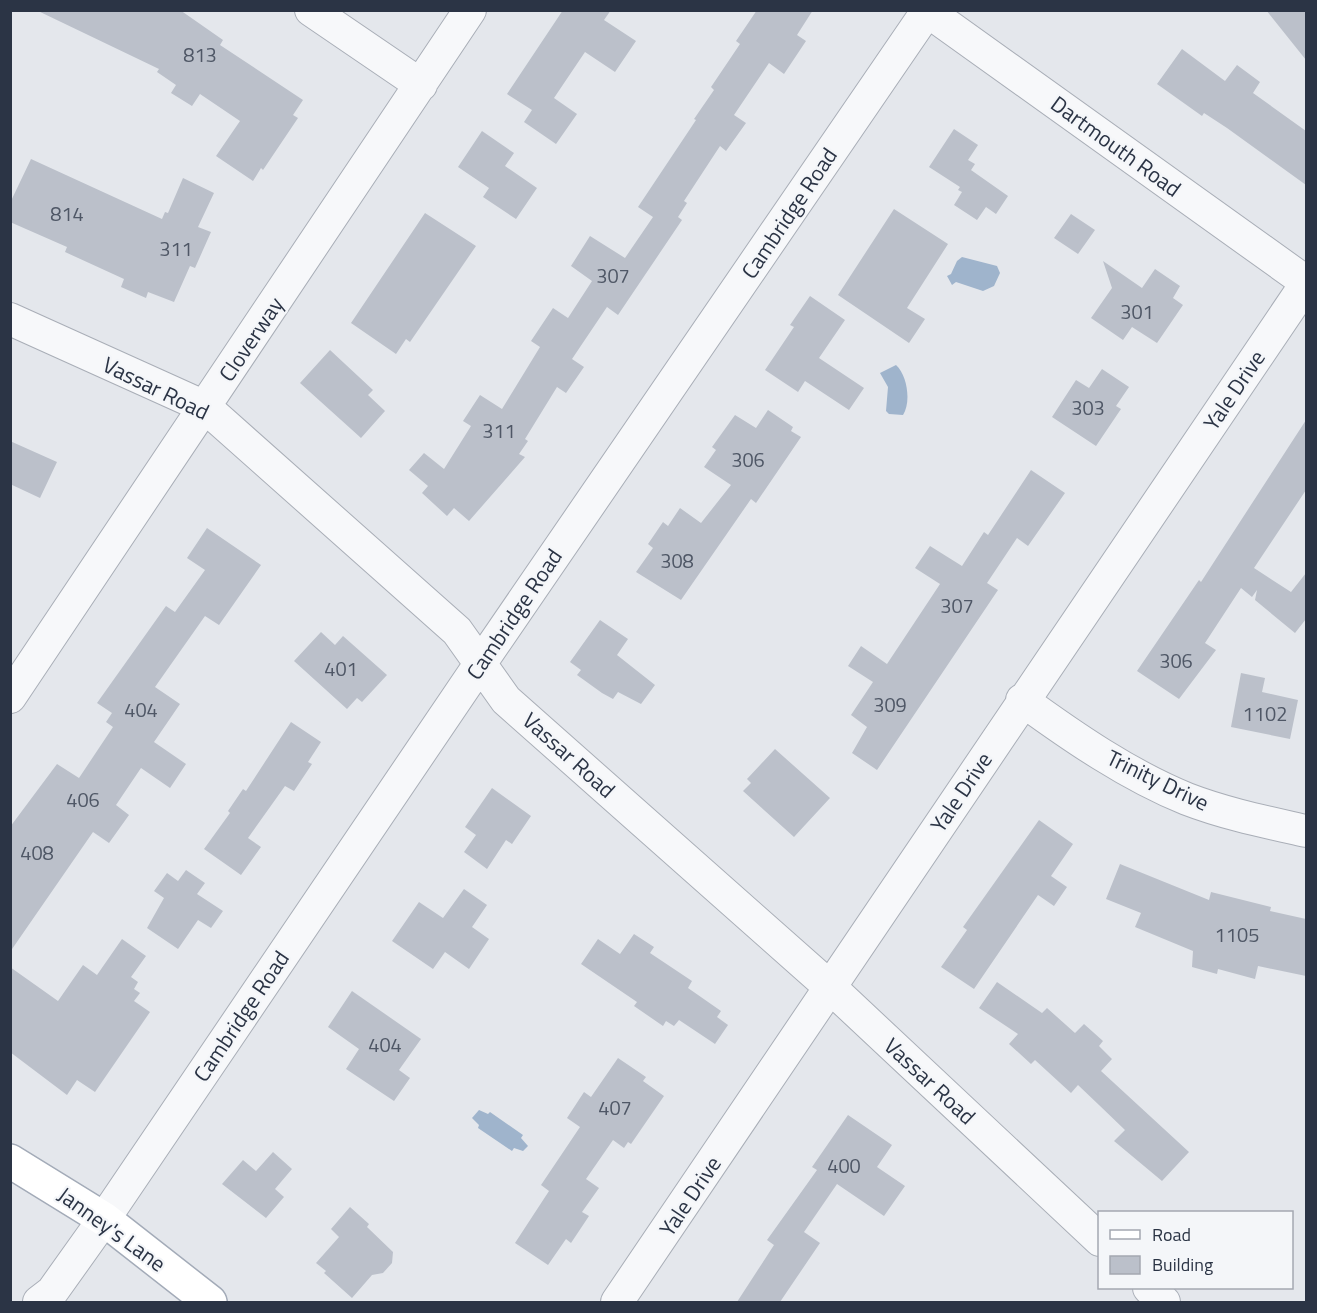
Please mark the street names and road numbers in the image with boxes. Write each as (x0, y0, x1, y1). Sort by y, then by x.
street label: Dartmouth Road (1044, 87, 1188, 205)
street label: Cambridge Road (732, 141, 846, 285)
street label: Cloverway (210, 289, 292, 388)
street label: Yale Drive (1195, 343, 1273, 437)
street label: Vassar Road (97, 348, 215, 428)
street label: Cambridge Road (457, 542, 571, 686)
street label: Vassar Road (515, 704, 623, 806)
street label: Trinity Drive (1101, 741, 1215, 819)
street label: Yale Drive (922, 745, 1000, 839)
street label: Cambridge Road (184, 944, 298, 1088)
street label: Vassar Road (876, 1029, 984, 1133)
street label: Yale Drive (651, 1149, 729, 1243)
street label: Janney's Lane (51, 1178, 173, 1280)

